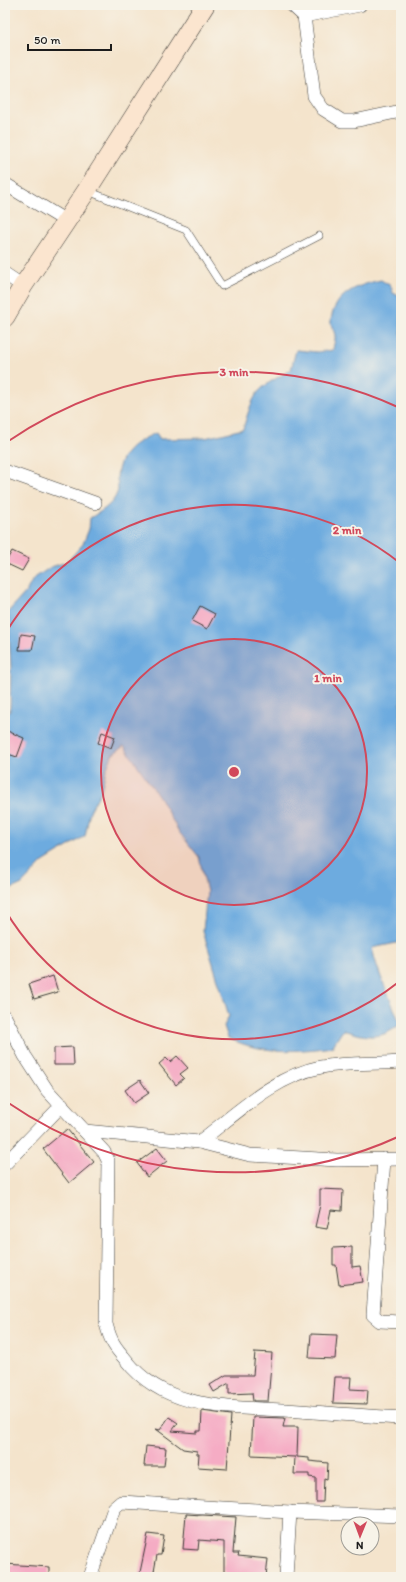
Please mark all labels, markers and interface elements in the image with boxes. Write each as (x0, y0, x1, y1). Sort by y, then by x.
scale bar (28, 26, 111, 52)
text: 50 m (34, 33, 60, 47)
text: 3 min (220, 365, 249, 379)
text: 2 min (333, 523, 362, 537)
text: 1 min (314, 671, 343, 685)
centre of rings (227, 765, 241, 779)
north arrow (340, 1516, 380, 1556)
text: N (356, 1539, 364, 1552)

